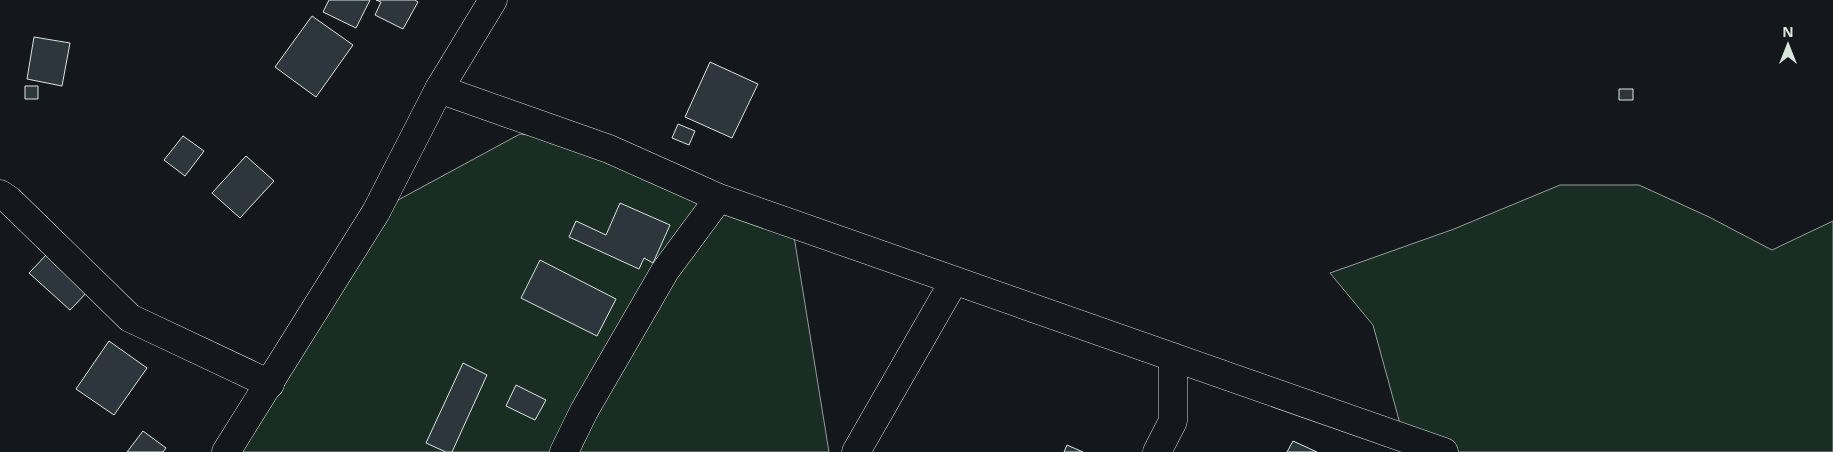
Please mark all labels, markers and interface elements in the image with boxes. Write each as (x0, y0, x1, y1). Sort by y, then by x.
north arrow (1763, 20, 1813, 70)
text: N (1782, 22, 1794, 41)

